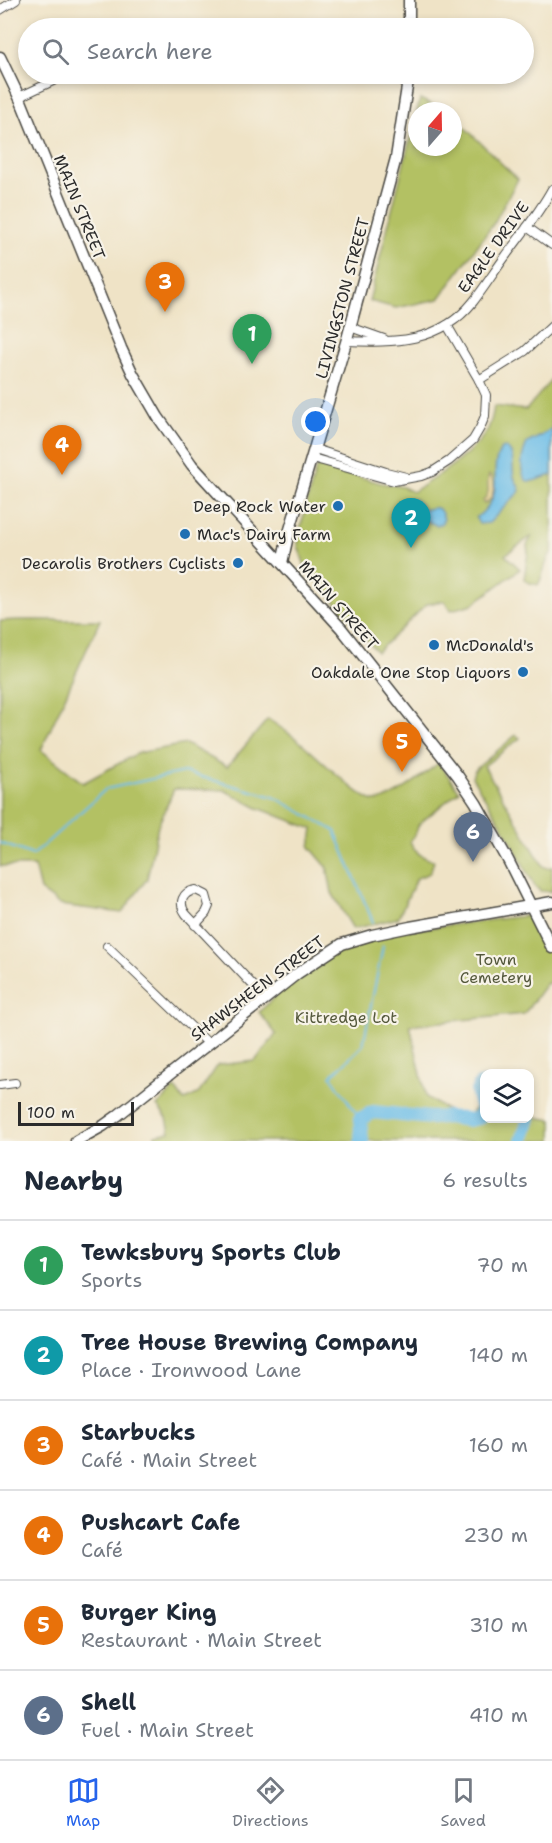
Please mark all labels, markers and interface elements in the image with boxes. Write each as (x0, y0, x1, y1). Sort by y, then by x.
search box (18, 18, 534, 84)
icon: search (39, 35, 72, 68)
text: Search here (87, 37, 213, 66)
north arrow (408, 102, 462, 156)
street label: MAIN STREET (49, 152, 110, 263)
street label: EAGLE DRIVE (453, 197, 534, 297)
street label: LIVINGSTON STREET (311, 215, 374, 381)
pin: 3 (146, 262, 184, 312)
pin: 1 (232, 314, 272, 364)
your location (301, 407, 330, 436)
pin: 4 (42, 426, 82, 475)
place label: Deep Rock Water (193, 496, 326, 517)
pin: 2 (392, 498, 430, 548)
marker: Deep Rock Water (331, 499, 345, 513)
place label: Mac's Dairy Farm (197, 524, 331, 545)
marker: Mac's Dairy Farm (178, 527, 192, 541)
place label: Decarolis Brothers Cyclists (22, 553, 226, 574)
marker: Decarolis Brothers Cyclists (231, 556, 245, 570)
street label: MAIN STREET (294, 556, 383, 654)
place label: McDonald's (446, 635, 534, 656)
marker: McDonald's (427, 638, 441, 652)
place label: Oakdale One Stop Liquors (311, 662, 511, 683)
marker: Oakdale One Stop Liquors (516, 665, 530, 679)
pin: 5 (382, 722, 422, 772)
pin: 6 (454, 812, 492, 862)
street label: SHAWSHEEN STREET (186, 931, 329, 1046)
park label: Town Cemetery (460, 949, 532, 988)
park label: Kittredge Lot (295, 1007, 397, 1028)
map controls (480, 1069, 534, 1123)
button: layers (480, 1069, 534, 1123)
scale bar (18, 1099, 134, 1126)
text: 100 m (27, 1102, 75, 1123)
text: Nearby (24, 1163, 123, 1198)
text: 6 results (442, 1167, 528, 1193)
text: Tewksbury Sports Club (81, 1238, 341, 1267)
text: 1 (39, 1252, 48, 1278)
text: 70 m (476, 1252, 528, 1278)
text: Sports (81, 1267, 142, 1293)
text: Tree House Brewing Company (81, 1328, 418, 1357)
text: 2 (37, 1342, 51, 1368)
text: 140 m (469, 1342, 528, 1368)
text: Place · Ironwood Lane (81, 1357, 302, 1383)
text: Starbucks (81, 1418, 195, 1447)
text: 3 (37, 1432, 51, 1458)
text: 160 m (469, 1432, 528, 1458)
text: Café · Main Street (81, 1447, 257, 1473)
text: Pushcart Cafe (81, 1508, 240, 1537)
text: 4 (37, 1522, 51, 1548)
text: 230 m (463, 1522, 528, 1548)
text: Café (81, 1537, 123, 1563)
text: Burger King (81, 1598, 216, 1627)
text: 5 (37, 1612, 50, 1638)
text: 310 m (469, 1612, 528, 1638)
text: Restaurant · Main Street (81, 1627, 322, 1653)
text: Shell (81, 1688, 136, 1717)
text: 6 (37, 1702, 51, 1728)
text: 410 m (469, 1702, 528, 1728)
text: Fuel · Main Street (81, 1717, 254, 1743)
tab: Map (66, 1774, 100, 1831)
tab: Directions (232, 1774, 309, 1831)
tab: Saved (441, 1774, 486, 1831)

